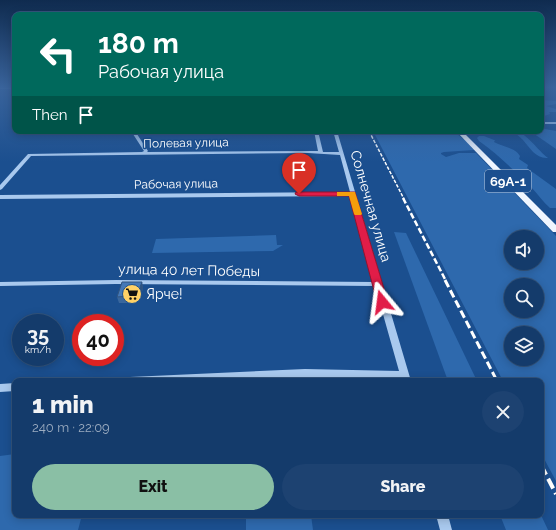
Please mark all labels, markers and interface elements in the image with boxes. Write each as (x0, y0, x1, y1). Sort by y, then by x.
text: 180 m (98, 27, 179, 60)
icon: left (32, 28, 84, 80)
text: Рабочая улица (98, 61, 224, 82)
icon: arrive (75, 104, 97, 126)
text: Then (32, 106, 67, 124)
street label: Полевая улица (143, 135, 229, 151)
street label: Солнечная улица (347, 148, 395, 264)
pin (282, 153, 316, 194)
icon: arrive (288, 159, 310, 181)
road number: 69А-1 (485, 170, 531, 192)
street label: Рабочая улица (134, 176, 218, 192)
map controls (504, 230, 544, 366)
button: sound (504, 230, 544, 270)
street label: улица 40 лет Победы (118, 261, 260, 279)
button: search (504, 278, 544, 318)
position arrow (361, 281, 403, 323)
supermarket icon: Ярче! (121, 283, 143, 305)
place label: Ярче! (146, 286, 183, 302)
speed limit sign: 40 (72, 314, 124, 366)
text: 35 (27, 323, 49, 347)
button: layers (504, 326, 544, 366)
text: km/h (25, 344, 51, 355)
text: 1 min (32, 390, 94, 419)
button: close (482, 391, 524, 433)
text: 240 m · 22:09 (32, 420, 110, 435)
button: Exit (32, 464, 274, 510)
button: Share (282, 464, 524, 510)

